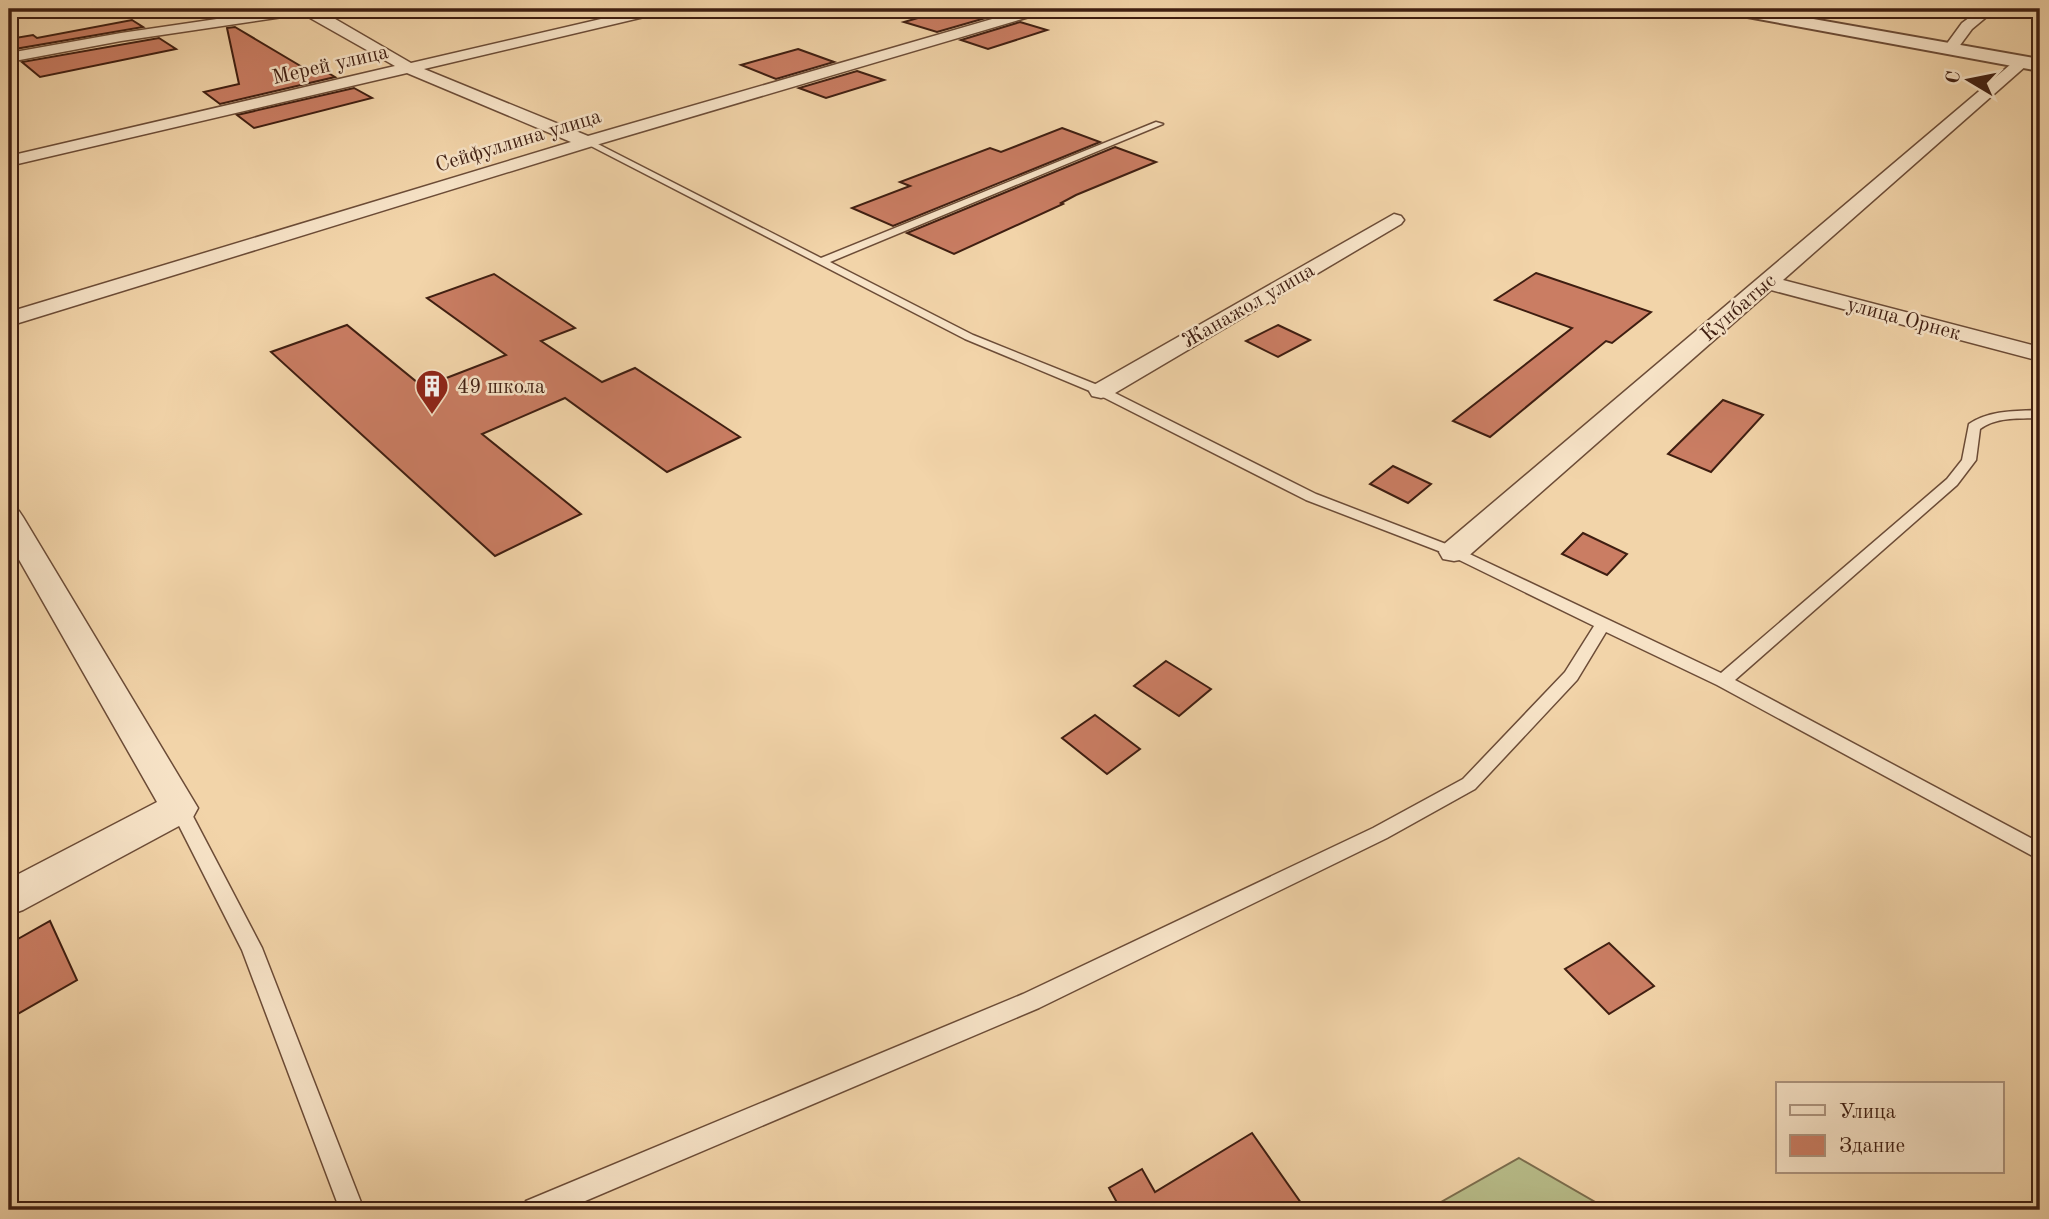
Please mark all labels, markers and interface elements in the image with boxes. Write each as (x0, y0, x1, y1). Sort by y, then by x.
street label: Мерей улица (270, 42, 391, 89)
north arrow (1934, 46, 2004, 116)
text: С (1944, 70, 1965, 85)
street label: Сейфуллина улица (433, 106, 604, 177)
street label: Жанажол улица (1179, 260, 1319, 353)
street label: Кунбатыс (1698, 270, 1780, 346)
street label: улица Орнек (1844, 294, 1963, 345)
building icon: 49 школа (413, 367, 451, 416)
place label: 49 школа (457, 377, 545, 398)
legend (1776, 1082, 2004, 1174)
text: Улица (1839, 1102, 1896, 1123)
text: Здание (1839, 1136, 1905, 1157)

